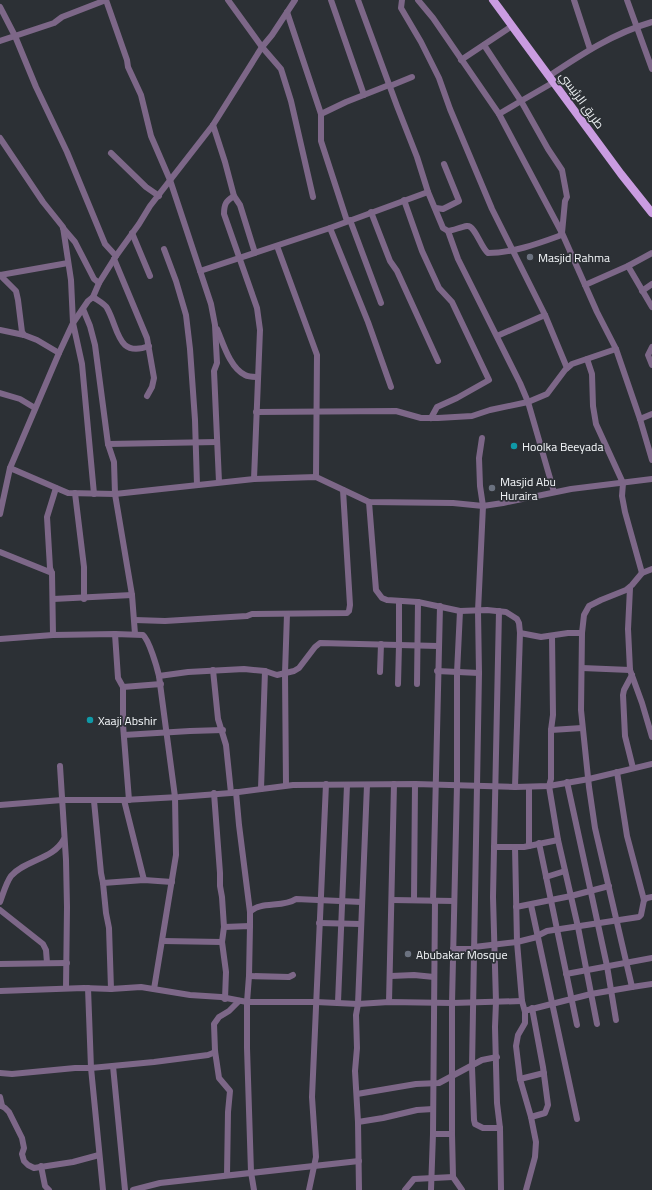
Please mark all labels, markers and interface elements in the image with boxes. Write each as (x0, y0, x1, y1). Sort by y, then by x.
street label: طريق الرئيسي (553, 66, 611, 134)
place label: Masjid Rahma (538, 246, 610, 269)
marker: Masjid Rahma (525, 252, 535, 262)
place label: Hoolka Beeyada (522, 435, 603, 458)
marker: Hoolka Beeyada (509, 441, 519, 451)
place label: Masjid Abu Huraira (500, 470, 556, 507)
marker: Masjid Abu Huraira (487, 483, 497, 493)
place label: Xaaji Abshir (98, 709, 157, 732)
marker: Xaaji Abshir (85, 715, 95, 725)
place label: Abubakar Mosque (416, 943, 507, 966)
marker: Abubakar Mosque (403, 949, 413, 959)

